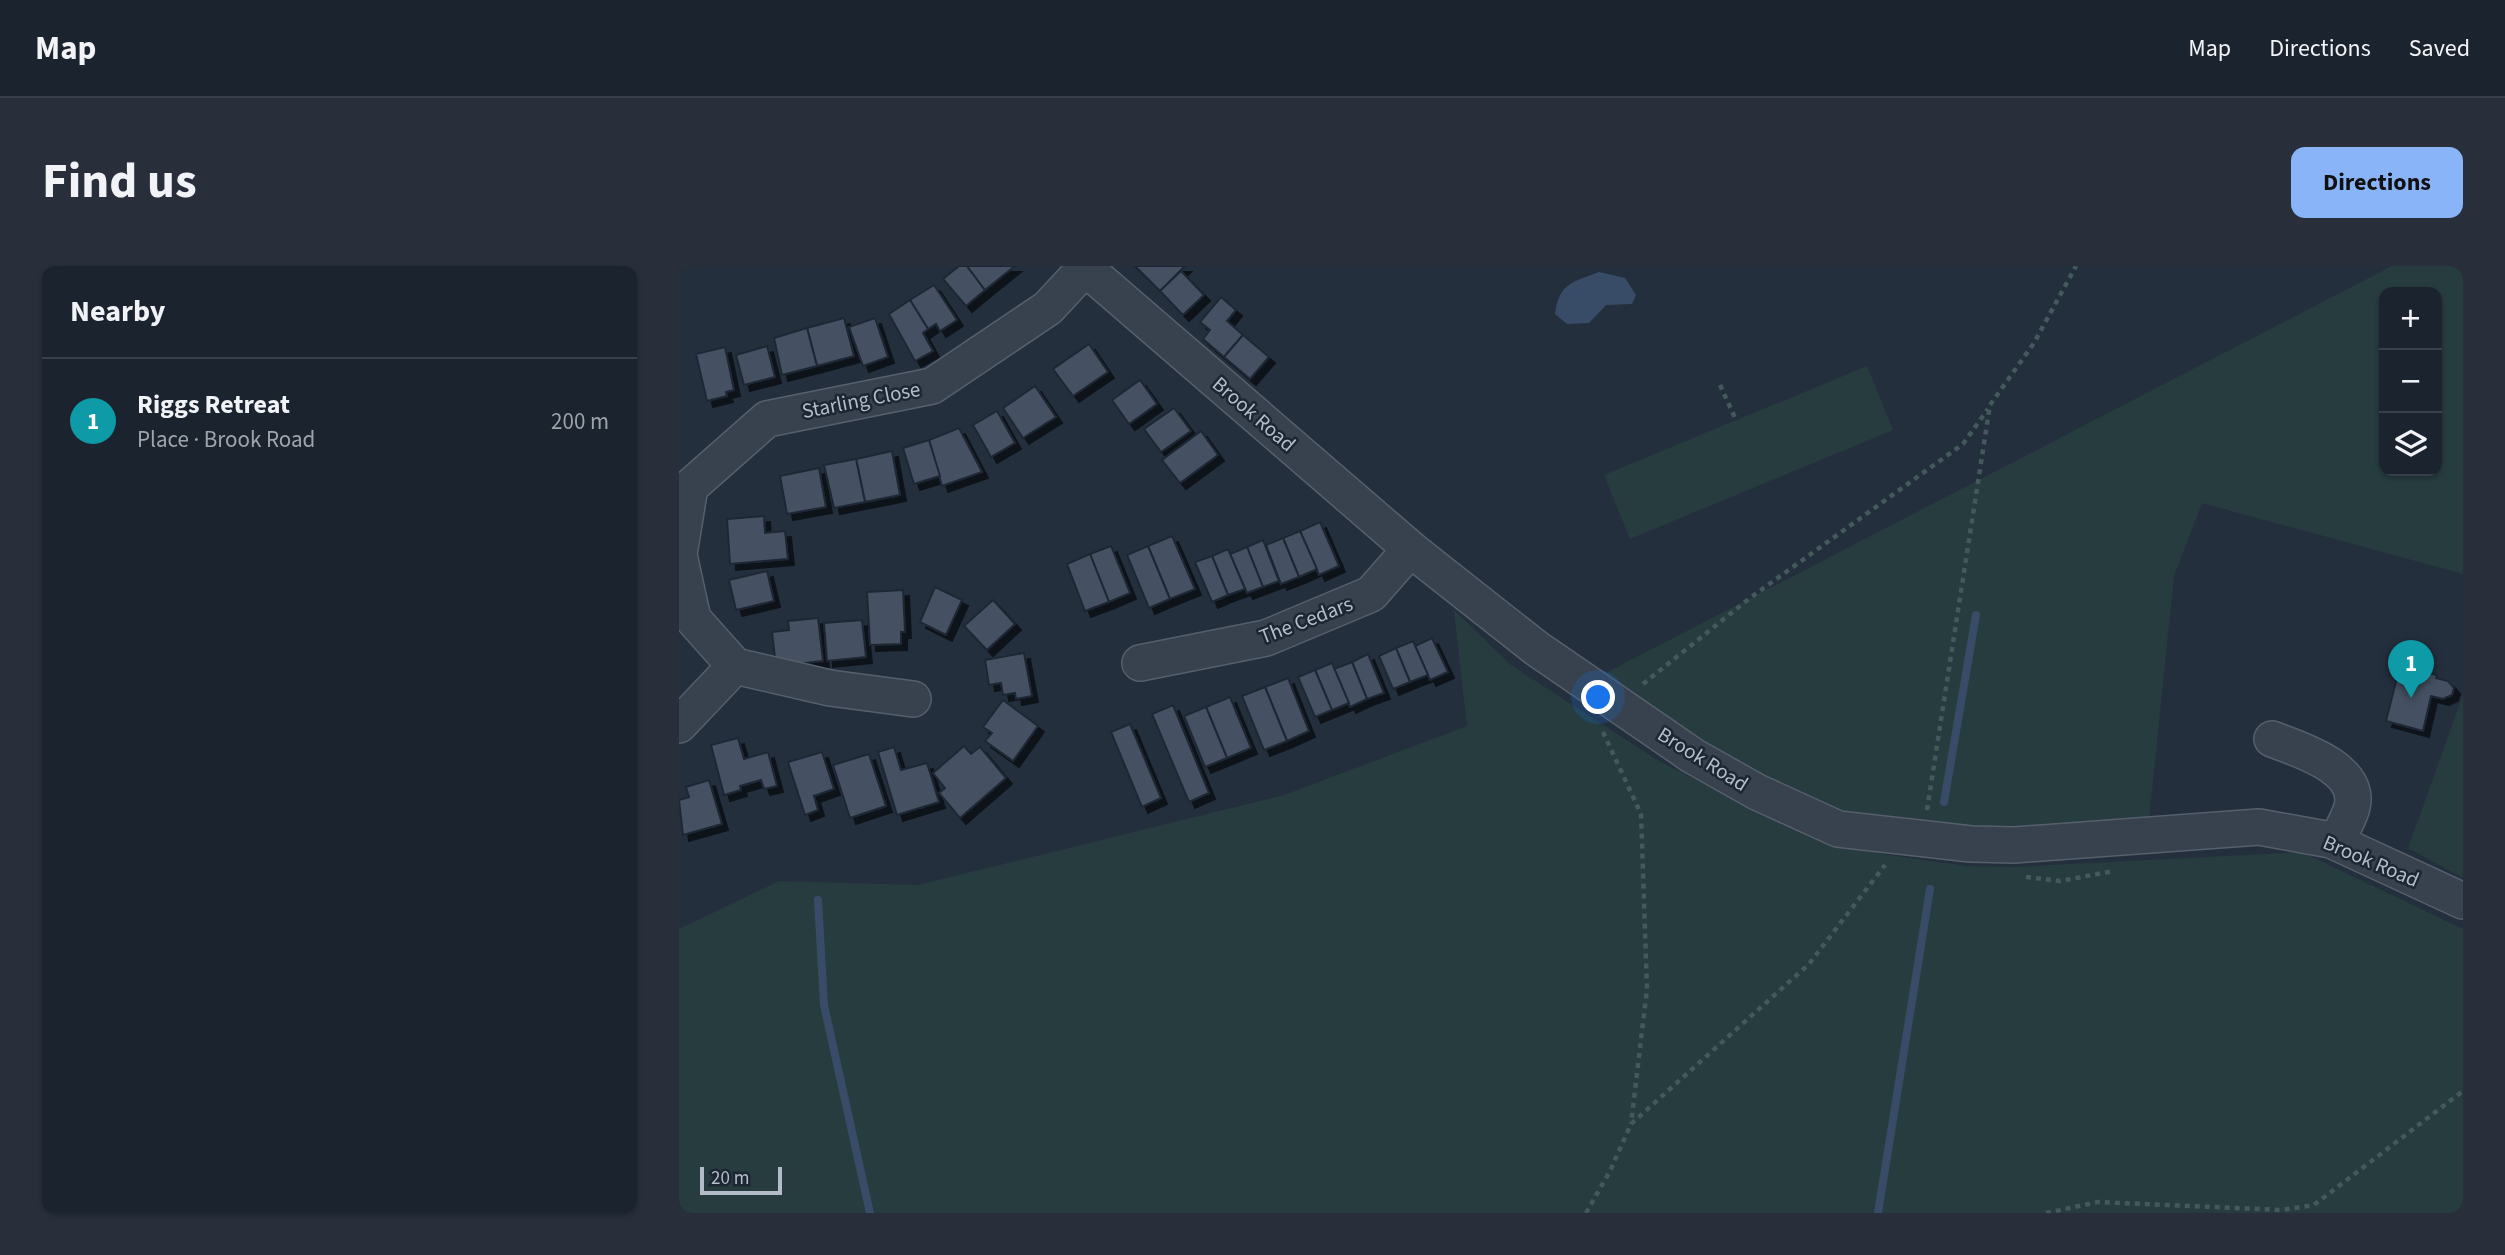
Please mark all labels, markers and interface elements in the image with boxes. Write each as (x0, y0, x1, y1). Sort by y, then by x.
text: Map (35, 25, 96, 72)
text: Map (2188, 31, 2231, 66)
text: Directions (2269, 31, 2371, 66)
text: Saved (2409, 31, 2470, 66)
text: Find us (42, 147, 197, 217)
button: Directions (2291, 147, 2463, 218)
map controls (2379, 287, 2442, 476)
button: + (2379, 287, 2442, 350)
text: Nearby (70, 290, 165, 333)
button: − (2379, 350, 2442, 413)
street label: Brook Road (1206, 369, 1302, 459)
street label: Starling Close (799, 374, 923, 426)
text: Riggs Retreat (137, 386, 290, 423)
text: 1 (87, 405, 99, 438)
text: 200 m (551, 405, 609, 438)
button: layers (2379, 413, 2442, 476)
text: Place · Brook Road (137, 423, 315, 456)
street label: The Cedars (1255, 588, 1357, 652)
pin: 1 (2388, 640, 2434, 698)
your location (1581, 680, 1615, 714)
street label: Brook Road (1652, 719, 1754, 799)
street label: Brook Road (2318, 827, 2424, 895)
scale bar (700, 1164, 782, 1196)
text: 20 m (711, 1165, 749, 1192)

